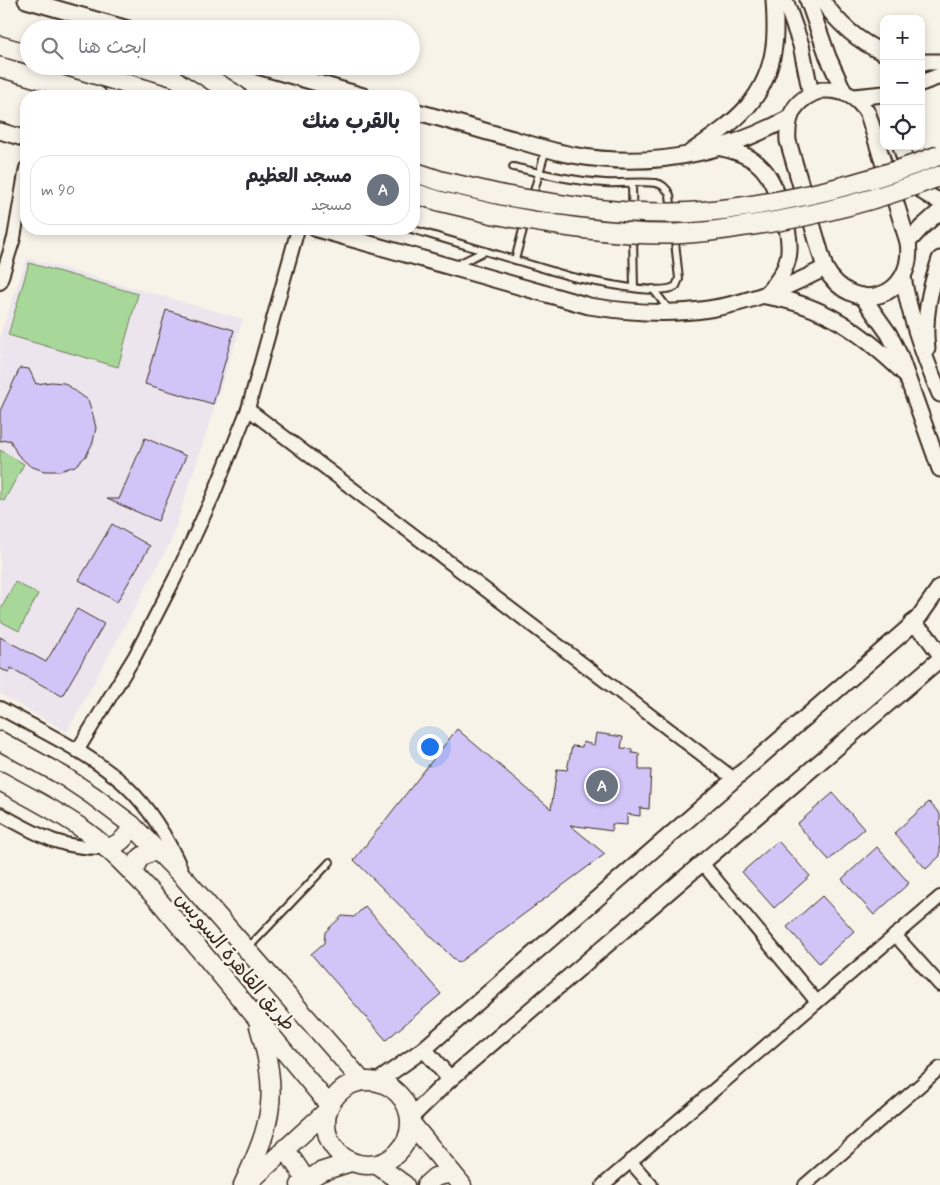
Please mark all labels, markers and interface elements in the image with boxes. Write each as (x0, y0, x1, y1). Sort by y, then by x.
map controls (880, 15, 925, 150)
button: + (880, 15, 925, 60)
search box (20, 20, 420, 75)
icon: search (38, 34, 66, 62)
text: ابحث هنا (78, 35, 147, 60)
button: − (880, 60, 925, 105)
button: locate (880, 105, 925, 150)
text: بالقرب منك (302, 108, 400, 136)
text: مسجد العظيم (245, 164, 352, 189)
text: 90 m (41, 180, 75, 201)
text: A (378, 180, 388, 201)
text: مسجد (311, 195, 352, 216)
your location (417, 734, 443, 760)
pin: A (586, 767, 618, 805)
street label: طريق القاهرة السويس (169, 887, 301, 1037)

